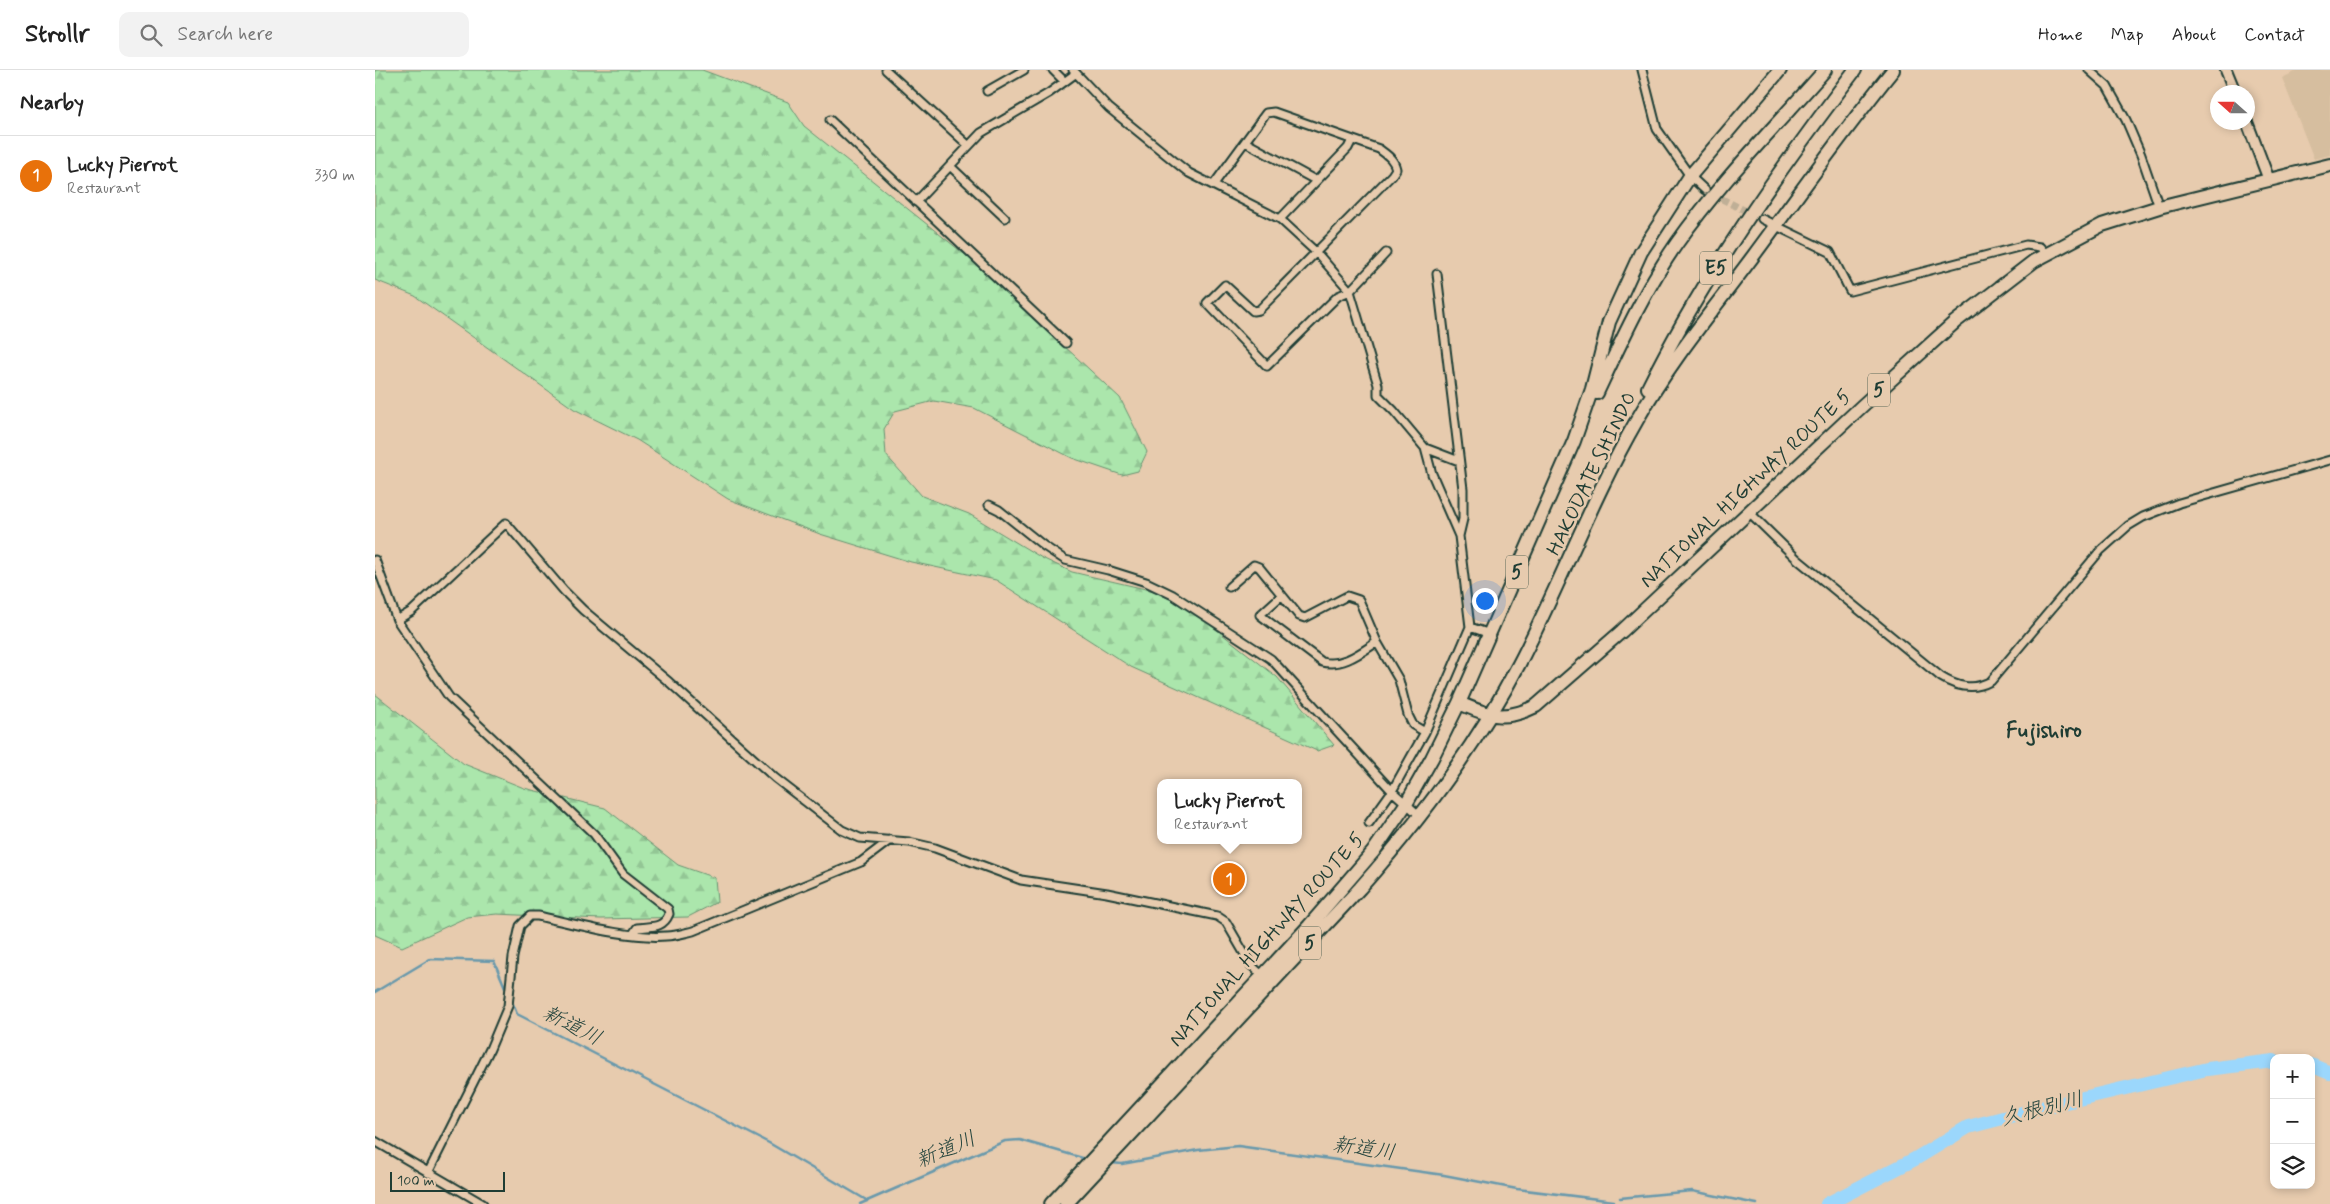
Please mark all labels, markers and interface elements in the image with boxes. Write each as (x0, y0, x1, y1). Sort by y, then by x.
search box (119, 12, 469, 57)
text: Strollr (25, 19, 89, 50)
icon: search (137, 21, 165, 49)
text: Search here (177, 22, 273, 47)
text: Home (2038, 23, 2083, 47)
text: Map (2111, 23, 2144, 47)
text: About (2172, 23, 2216, 47)
text: Contact (2244, 23, 2305, 47)
north arrow (2210, 85, 2255, 130)
text: Nearby (20, 89, 84, 117)
text: Lucky Pierrot (67, 153, 178, 178)
text: 1 (32, 165, 40, 186)
text: 330 m (314, 165, 355, 186)
text: Restaurant (67, 178, 141, 199)
road number: E5 (1700, 252, 1732, 284)
road number: 5 (1868, 374, 1890, 406)
street label: NATIONAL HIGHWAY ROUTE 5 (1634, 384, 1858, 594)
street label: HAKODATE SHINDO (1541, 388, 1643, 560)
road number: 5 (1506, 556, 1528, 588)
your location (1472, 588, 1498, 614)
district label: Fujishiro (2006, 717, 2082, 746)
popup (1157, 779, 1302, 844)
text: Lucky Pierrot (1174, 789, 1285, 814)
text: Restaurant (1174, 814, 1248, 835)
street label: NATIONAL HIGHWAY ROUTE 5 (1164, 827, 1370, 1053)
pin: 1 (1213, 860, 1245, 898)
road number: 5 (1299, 926, 1321, 960)
water label: 新道川 (538, 999, 606, 1053)
map controls (2270, 1054, 2315, 1189)
button: + (2270, 1054, 2315, 1099)
water label: 久根別川 (1998, 1085, 2086, 1133)
button: − (2270, 1099, 2315, 1144)
water label: 新道川 (912, 1125, 980, 1175)
water label: 新道川 (1331, 1131, 1397, 1167)
button: layers (2270, 1144, 2315, 1189)
scale bar (390, 1169, 505, 1192)
text: 100 m (397, 1172, 435, 1190)

